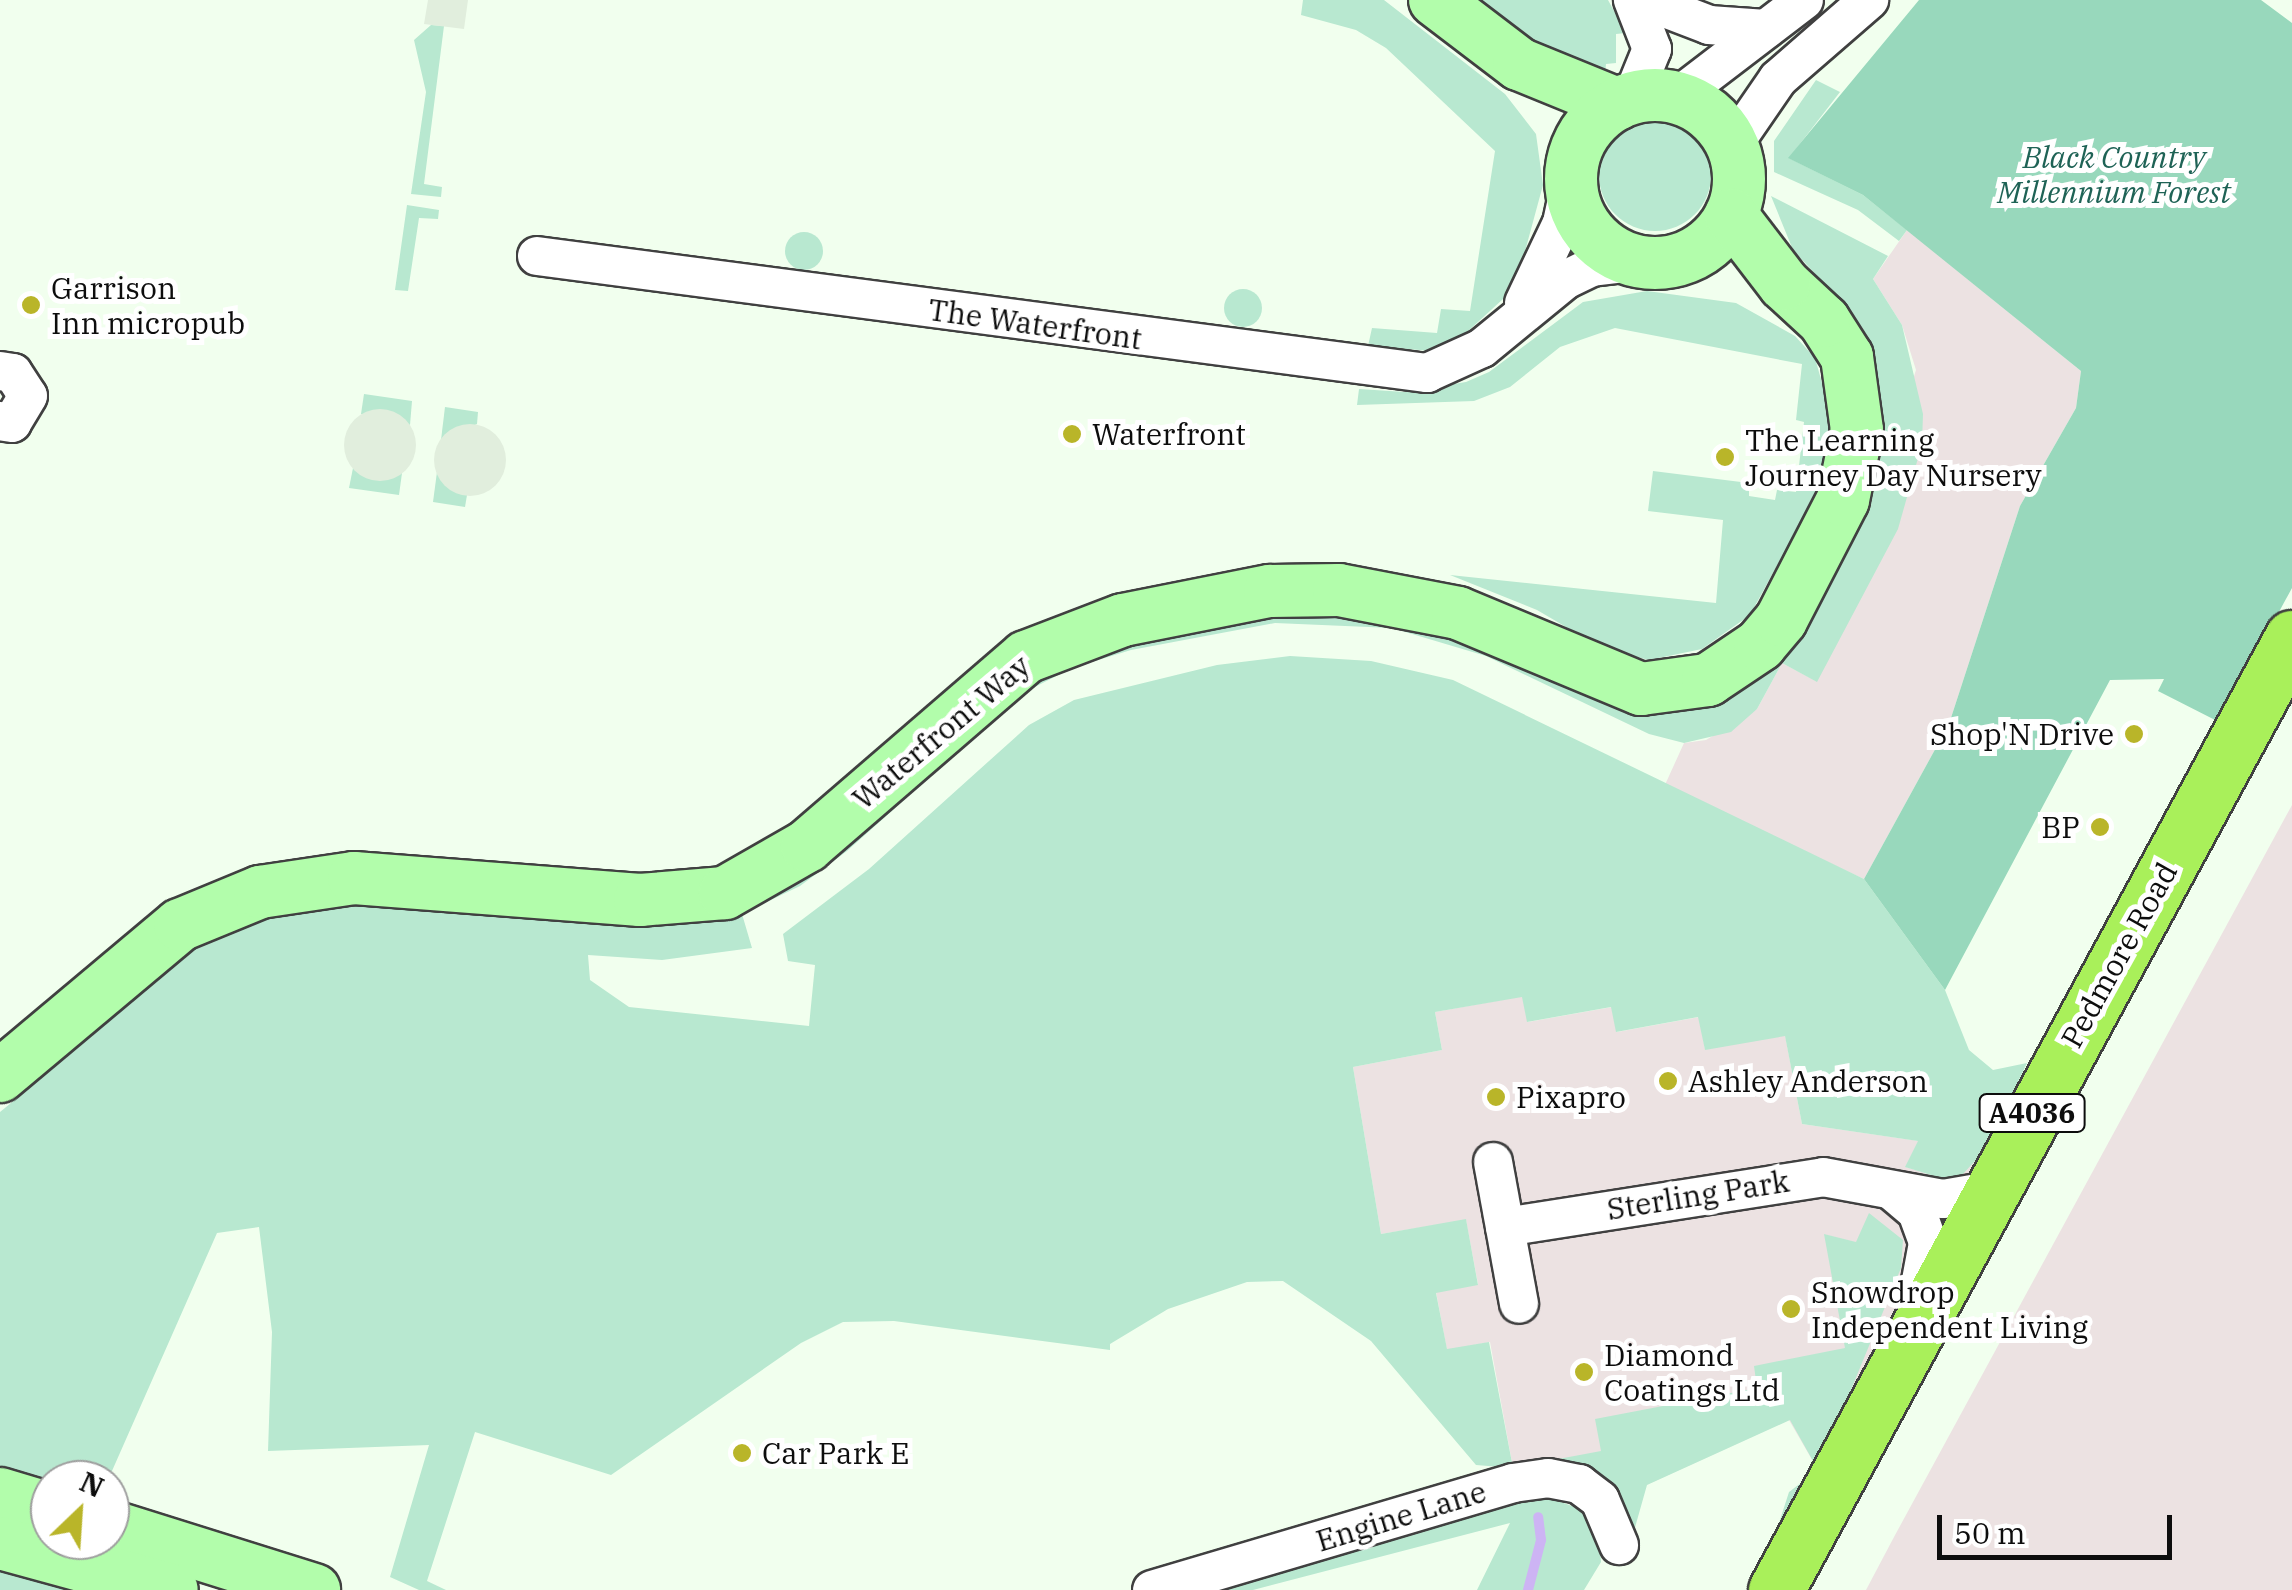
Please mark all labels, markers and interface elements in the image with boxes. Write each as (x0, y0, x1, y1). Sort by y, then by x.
park label: Black Country Millennium Forest (1997, 139, 2231, 210)
place label: Garrison Inn micropub (51, 270, 245, 340)
street label: The Waterfront (926, 291, 1144, 357)
marker: Garrison Inn micropub (20, 294, 42, 316)
place label: Waterfront (1092, 416, 1246, 452)
place label: The Learning Journey Day Nursery (1745, 422, 2042, 492)
marker: Waterfront (1061, 423, 1083, 445)
marker: The Learning Journey Day Nursery (1714, 446, 1736, 468)
street label: Waterfront Way (845, 647, 1037, 817)
place label: Shop'N Drive (1930, 716, 2114, 752)
marker: Shop'N Drive (2123, 723, 2145, 745)
place label: BP (2041, 809, 2080, 845)
marker: BP (2089, 816, 2111, 838)
street label: Pedmore Road (2053, 856, 2185, 1054)
place label: Ashley Anderson (1688, 1063, 1928, 1099)
marker: Ashley Anderson (1657, 1070, 1679, 1092)
place label: Pixapro (1516, 1079, 1626, 1115)
marker: Pixapro (1485, 1086, 1507, 1108)
road number: A4036 (1977, 1090, 2087, 1136)
street label: Sterling Park (1604, 1163, 1792, 1227)
place label: Snowdrop Independent Living (1811, 1274, 2088, 1344)
marker: Snowdrop Independent Living (1780, 1298, 1802, 1320)
place label: Diamond Coatings Ltd (1604, 1337, 1780, 1408)
marker: Diamond Coatings Ltd (1573, 1361, 1595, 1383)
place label: Car Park E (762, 1435, 909, 1471)
marker: Car Park E (731, 1442, 753, 1464)
north arrow (30, 1460, 130, 1560)
text: N (74, 1463, 110, 1506)
street label: Engine Lane (1312, 1473, 1490, 1559)
scale bar (1942, 1495, 2177, 1557)
text: 50 m (1954, 1513, 2026, 1552)

